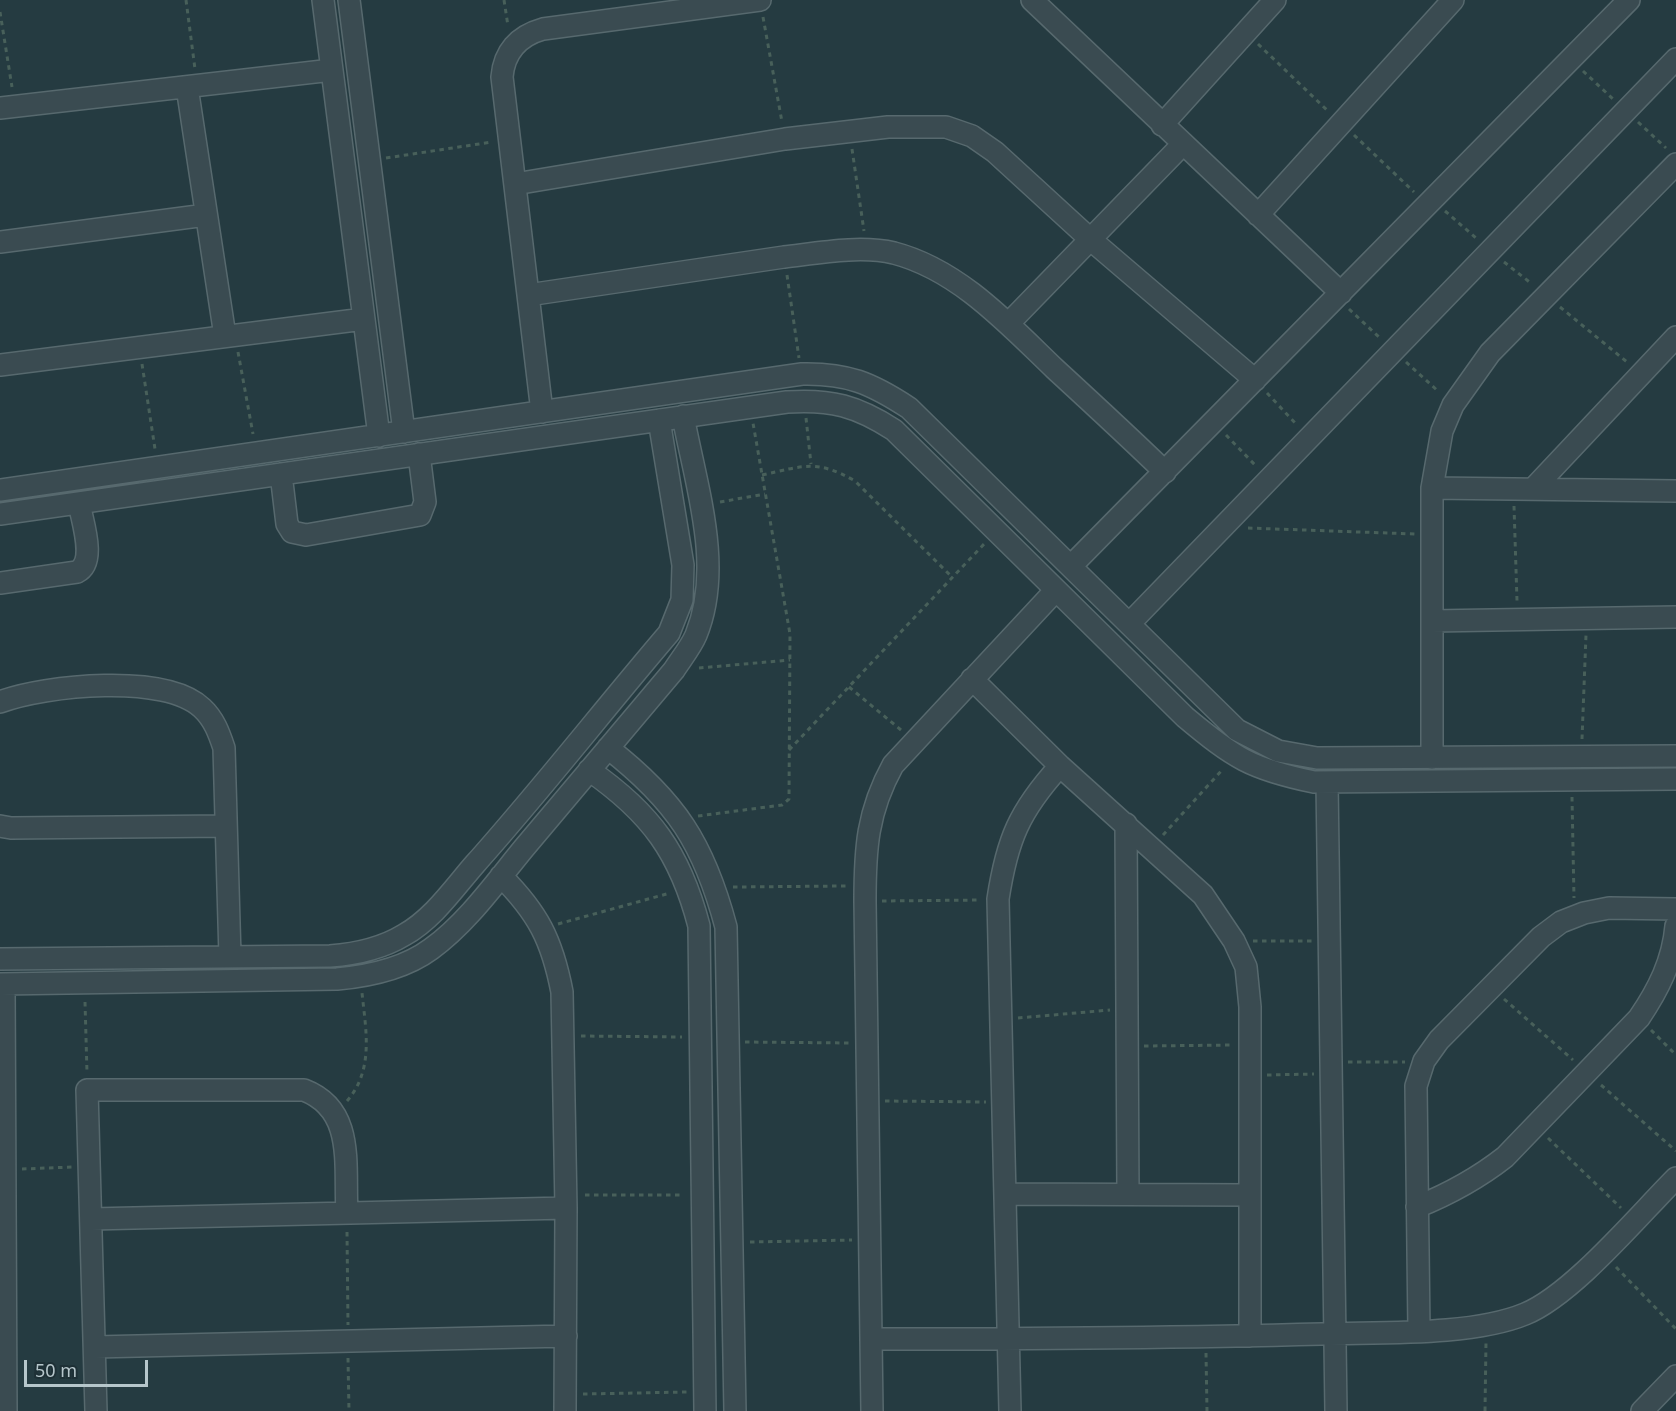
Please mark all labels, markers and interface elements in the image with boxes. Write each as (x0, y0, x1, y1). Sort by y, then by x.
scale bar (27, 1348, 152, 1386)
text: 50 m (35, 1358, 77, 1382)

